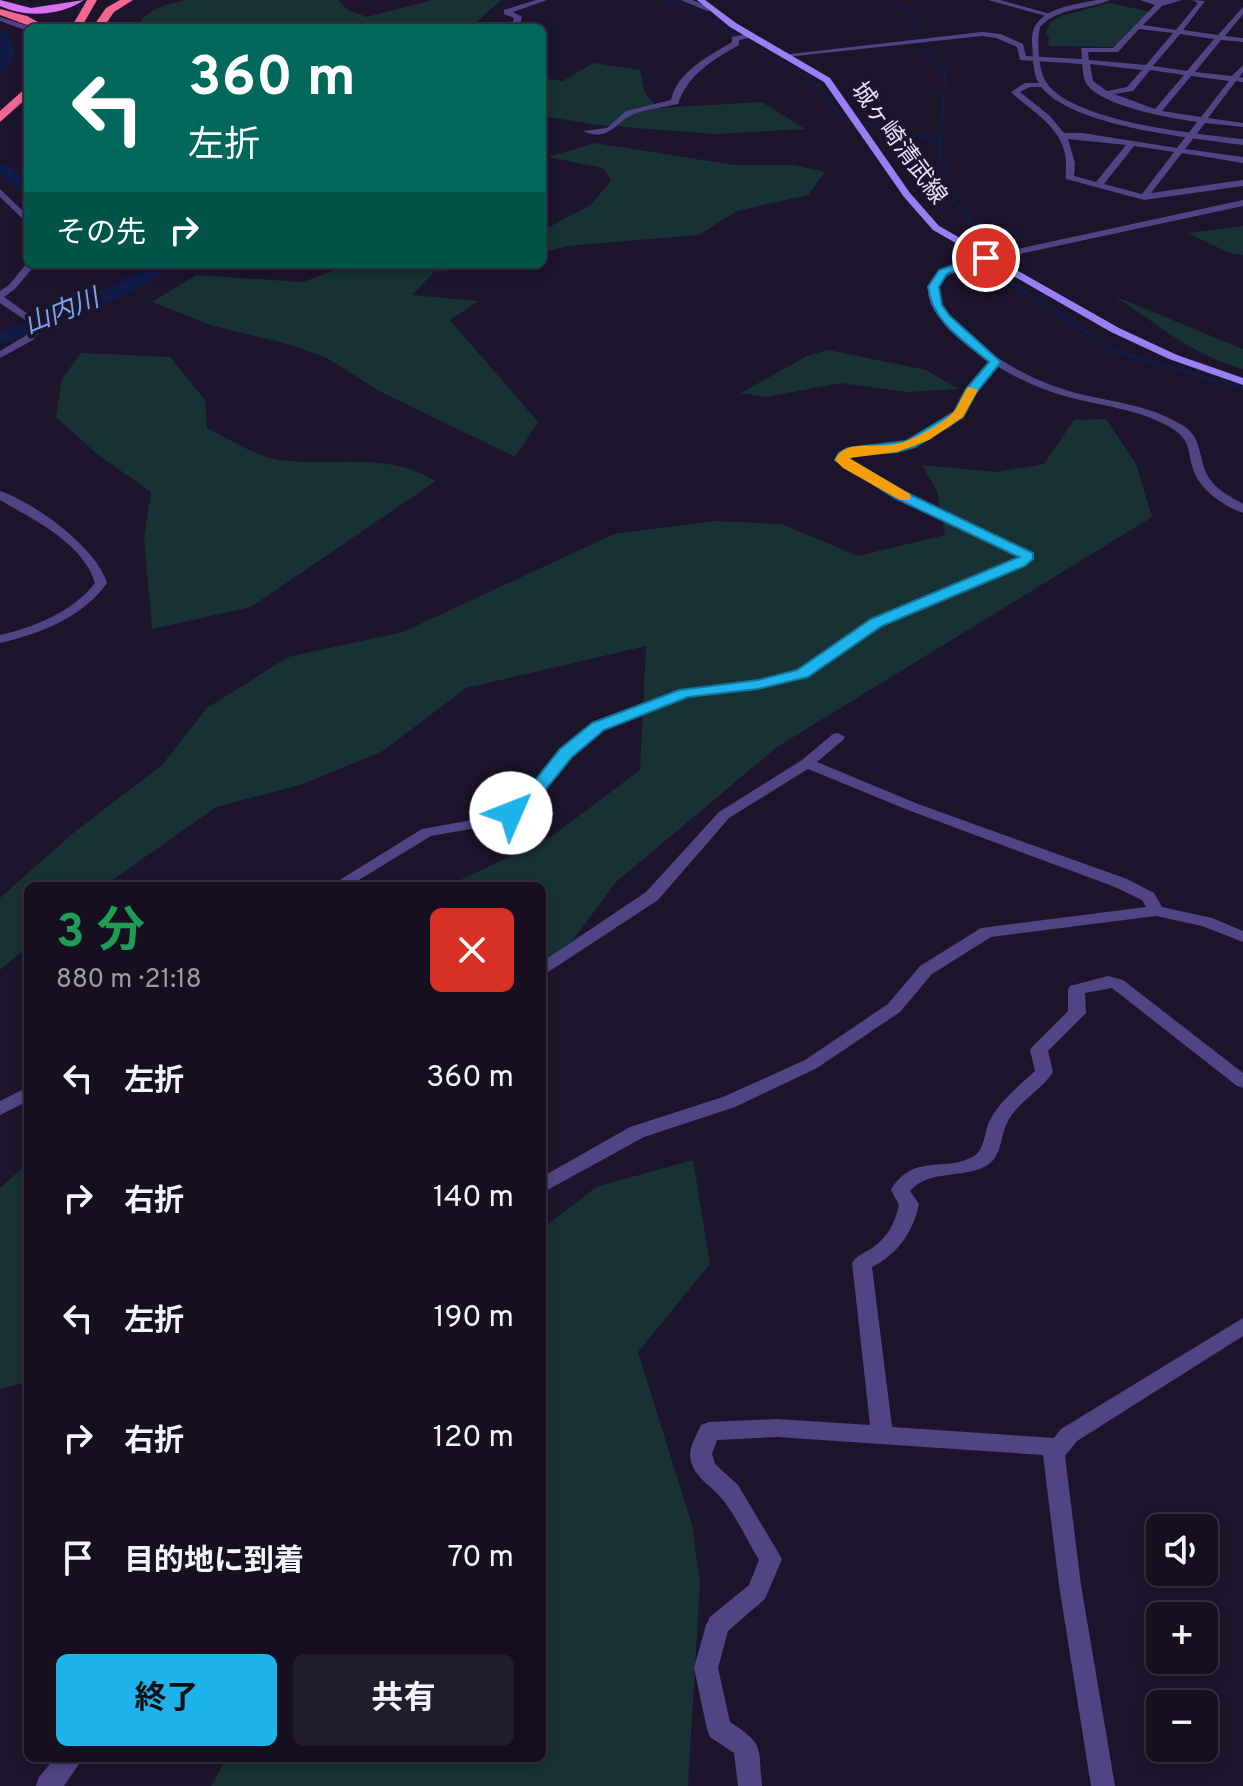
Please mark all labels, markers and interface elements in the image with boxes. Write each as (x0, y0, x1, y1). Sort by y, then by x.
text: 360 m (188, 45, 356, 115)
icon: left (56, 56, 160, 160)
street label: 城ヶ崎清武線 (844, 77, 952, 211)
text: 左折 (188, 124, 260, 170)
icon: right (162, 208, 206, 252)
text: その先 (56, 216, 146, 253)
pin (952, 224, 1020, 292)
icon: arrive (964, 236, 1008, 280)
water label: 山内川 (20, 282, 107, 343)
position arrow (469, 771, 553, 855)
text: 3 分 (56, 904, 145, 964)
button: close (430, 908, 514, 992)
text: 880 m · 21:18 (56, 964, 202, 997)
icon: left (56, 1056, 100, 1100)
text: 360 m (426, 1060, 514, 1097)
text: 左折 (124, 1064, 184, 1101)
icon: right (56, 1176, 100, 1220)
text: 140 m (433, 1180, 514, 1217)
text: 右折 (124, 1184, 184, 1221)
icon: left (56, 1296, 100, 1340)
text: 190 m (433, 1300, 514, 1337)
text: 左折 (124, 1304, 184, 1341)
icon: right (56, 1416, 100, 1460)
text: 120 m (433, 1420, 514, 1457)
text: 右折 (124, 1424, 184, 1461)
map controls (1146, 1514, 1218, 1762)
button: sound (1146, 1514, 1218, 1586)
icon: arrive (56, 1536, 100, 1580)
text: 70 m (448, 1540, 514, 1577)
text: 目的地に到着 (124, 1544, 304, 1581)
button: + (1146, 1602, 1218, 1674)
button: 終了 (56, 1654, 277, 1746)
button: 共有 (293, 1654, 514, 1746)
button: − (1146, 1690, 1218, 1762)

